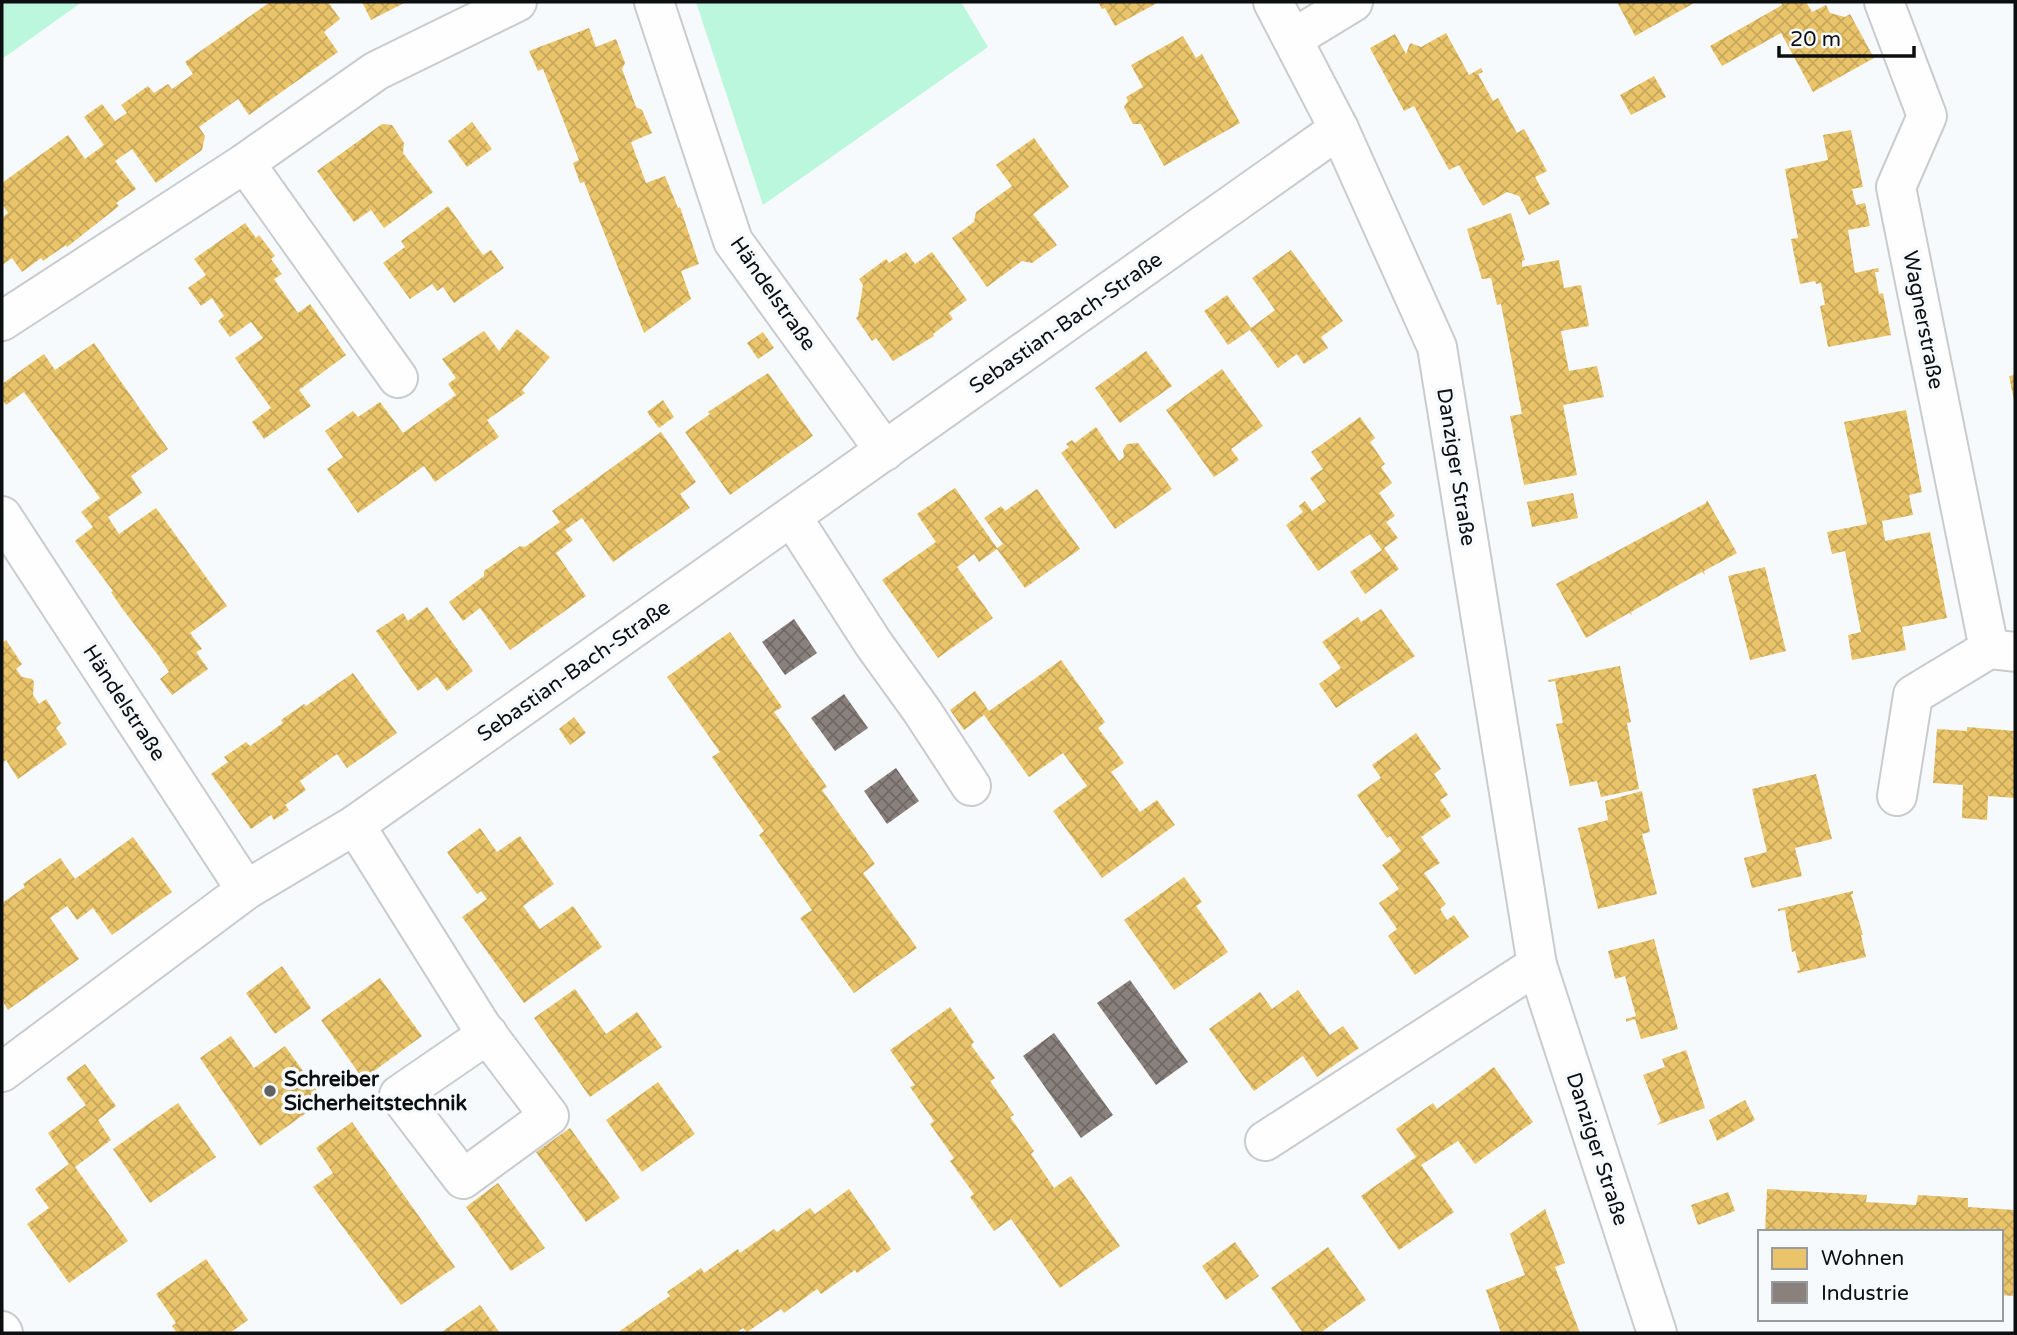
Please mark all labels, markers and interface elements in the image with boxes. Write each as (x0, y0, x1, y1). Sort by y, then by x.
scale bar (1779, 14, 1914, 58)
text: 20 m (1790, 27, 1841, 52)
street label: Händelstraße (725, 232, 822, 356)
street label: Sebastian-Bach-Straße (965, 247, 1167, 399)
street label: Wagnerstraße (1897, 249, 1949, 392)
street label: Danziger Straße (1431, 386, 1481, 548)
street label: Sebastian-Bach-Straße (473, 595, 675, 747)
street label: Händelstraße (77, 640, 171, 766)
place label: Schreiber Sicherheitstechnik (284, 1067, 468, 1116)
street label: Danziger Straße (1560, 1069, 1634, 1229)
marker: Schreiber Sicherheitstechnik (262, 1083, 278, 1099)
legend (1758, 1230, 2003, 1321)
text: Wohnen (1821, 1246, 1904, 1271)
text: Industrie (1821, 1281, 1909, 1306)

